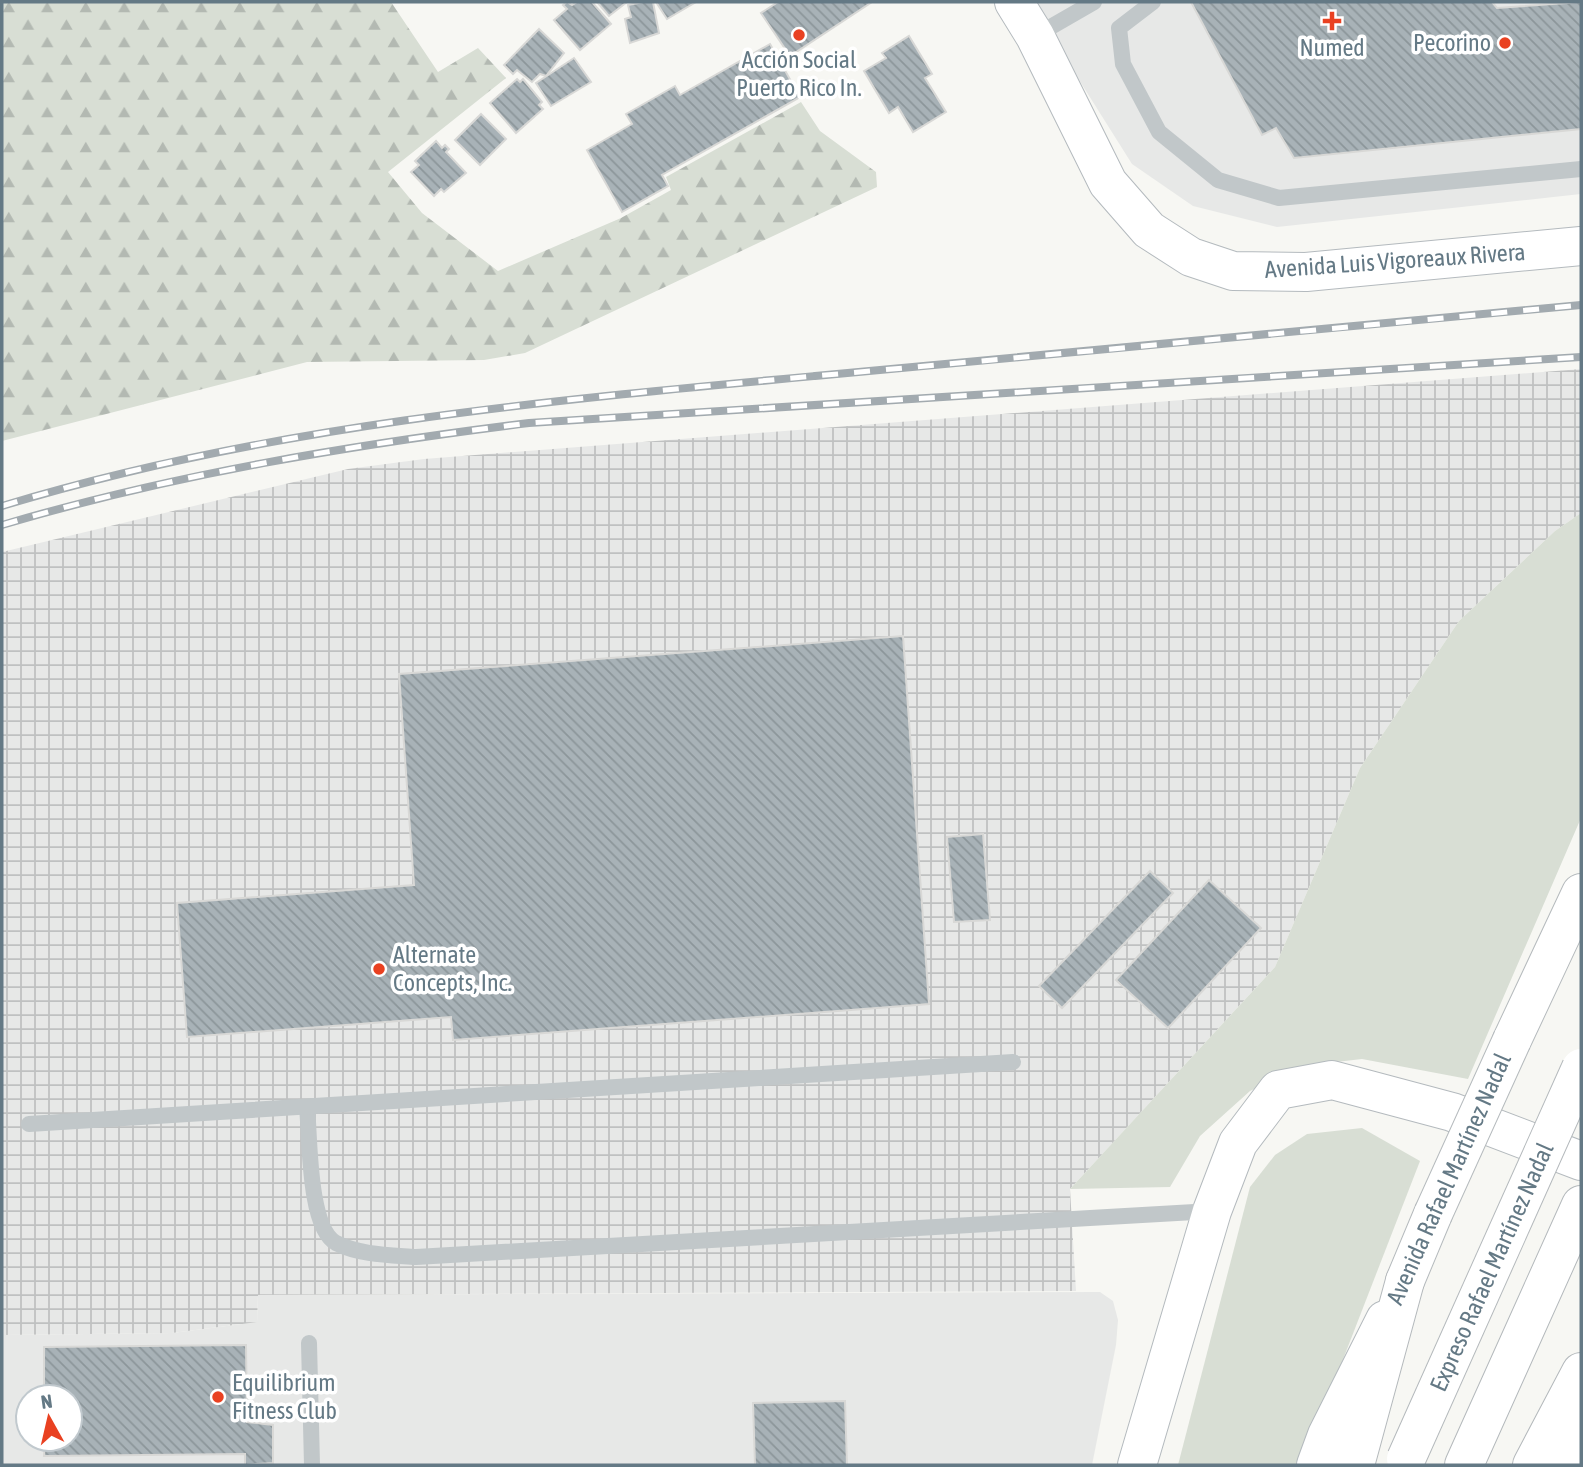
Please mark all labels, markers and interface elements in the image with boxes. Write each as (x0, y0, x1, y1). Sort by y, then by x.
marker: Numed (1322, 11, 1342, 31)
marker: Acción Social Puerto Rico In. (791, 27, 807, 43)
place label: Pecorino (1413, 29, 1491, 56)
place label: Numed (1299, 34, 1365, 61)
marker: Pecorino (1497, 35, 1513, 51)
place label: Acción Social Puerto Rico In. (736, 46, 862, 101)
street label: Avenida Luis Vigoreaux Rivera (1264, 238, 1526, 283)
place label: Alternate Concepts, Inc. (393, 941, 512, 996)
marker: Alternate Concepts, Inc. (371, 961, 387, 977)
street label: Avenida Rafael Martínez Nadal (1381, 1048, 1516, 1309)
street label: Expreso Rafael Martínez Nadal (1425, 1138, 1559, 1395)
place label: Equilibrium Fitness Club (232, 1369, 337, 1424)
north arrow (14, 1383, 84, 1453)
text: N (40, 1389, 54, 1413)
marker: Equilibrium Fitness Club (210, 1389, 226, 1405)

